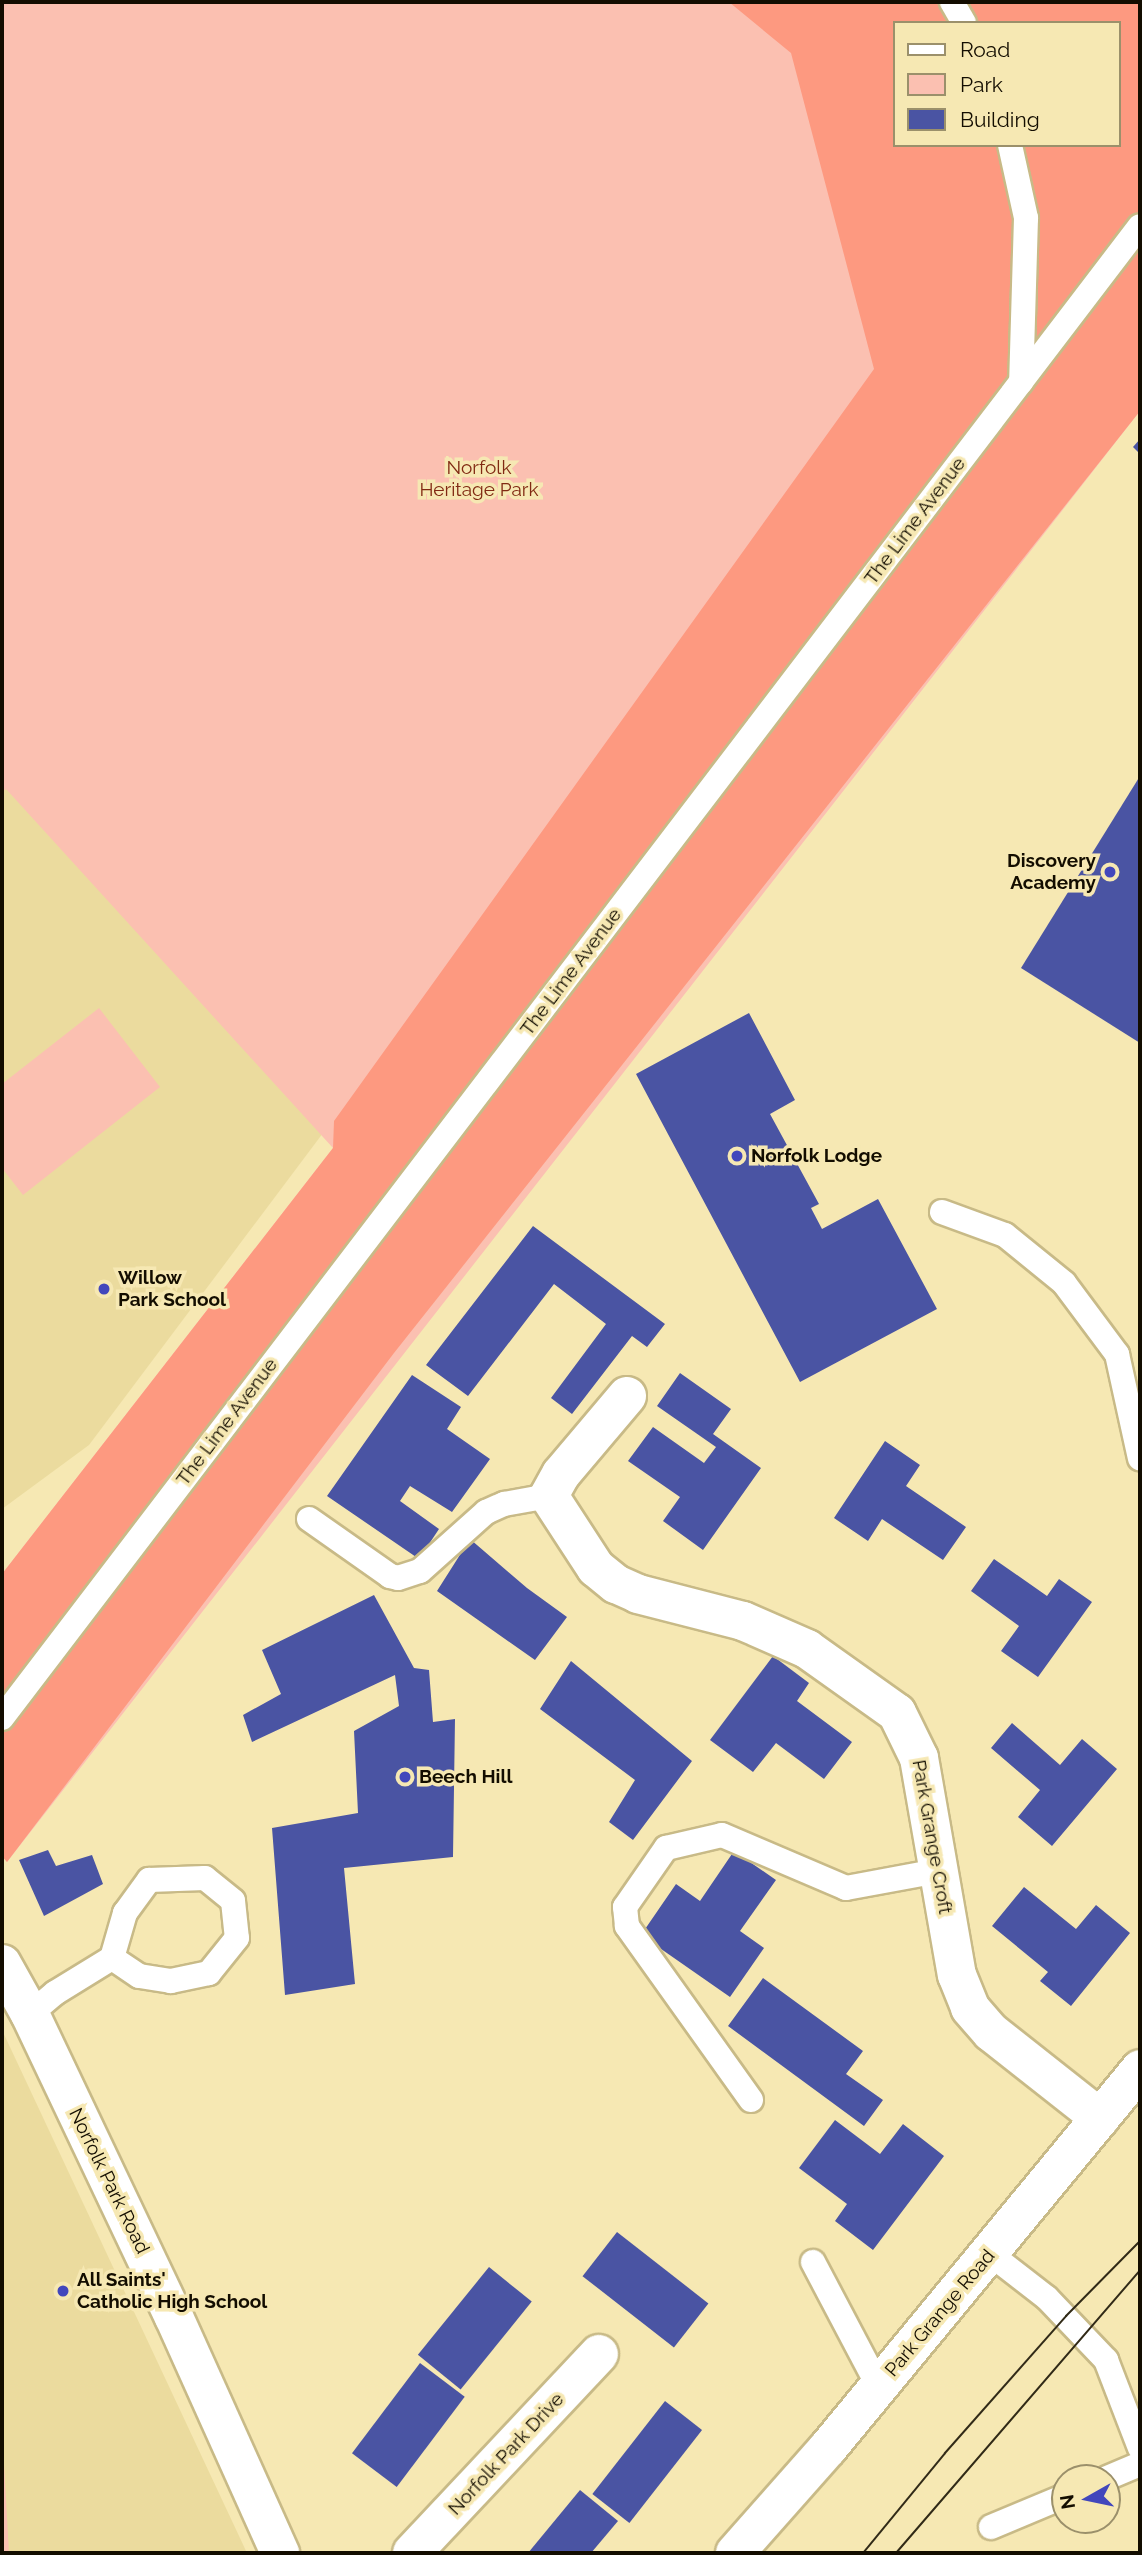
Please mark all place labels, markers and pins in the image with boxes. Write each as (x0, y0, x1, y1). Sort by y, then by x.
place label: Discovery Academy (1007, 850, 1096, 894)
marker: Discovery Academy (1102, 864, 1118, 880)
place label: Norfolk Lodge (751, 1145, 882, 1167)
marker: Norfolk Lodge (729, 1148, 745, 1164)
place label: Willow Park School (118, 1267, 226, 1311)
marker: Willow Park School (96, 1281, 112, 1297)
place label: Beech Hill (419, 1766, 512, 1788)
marker: Beech Hill (397, 1769, 413, 1785)
place label: All Saints' Catholic High School (77, 2269, 267, 2313)
marker: All Saints' Catholic High School (55, 2283, 71, 2299)

